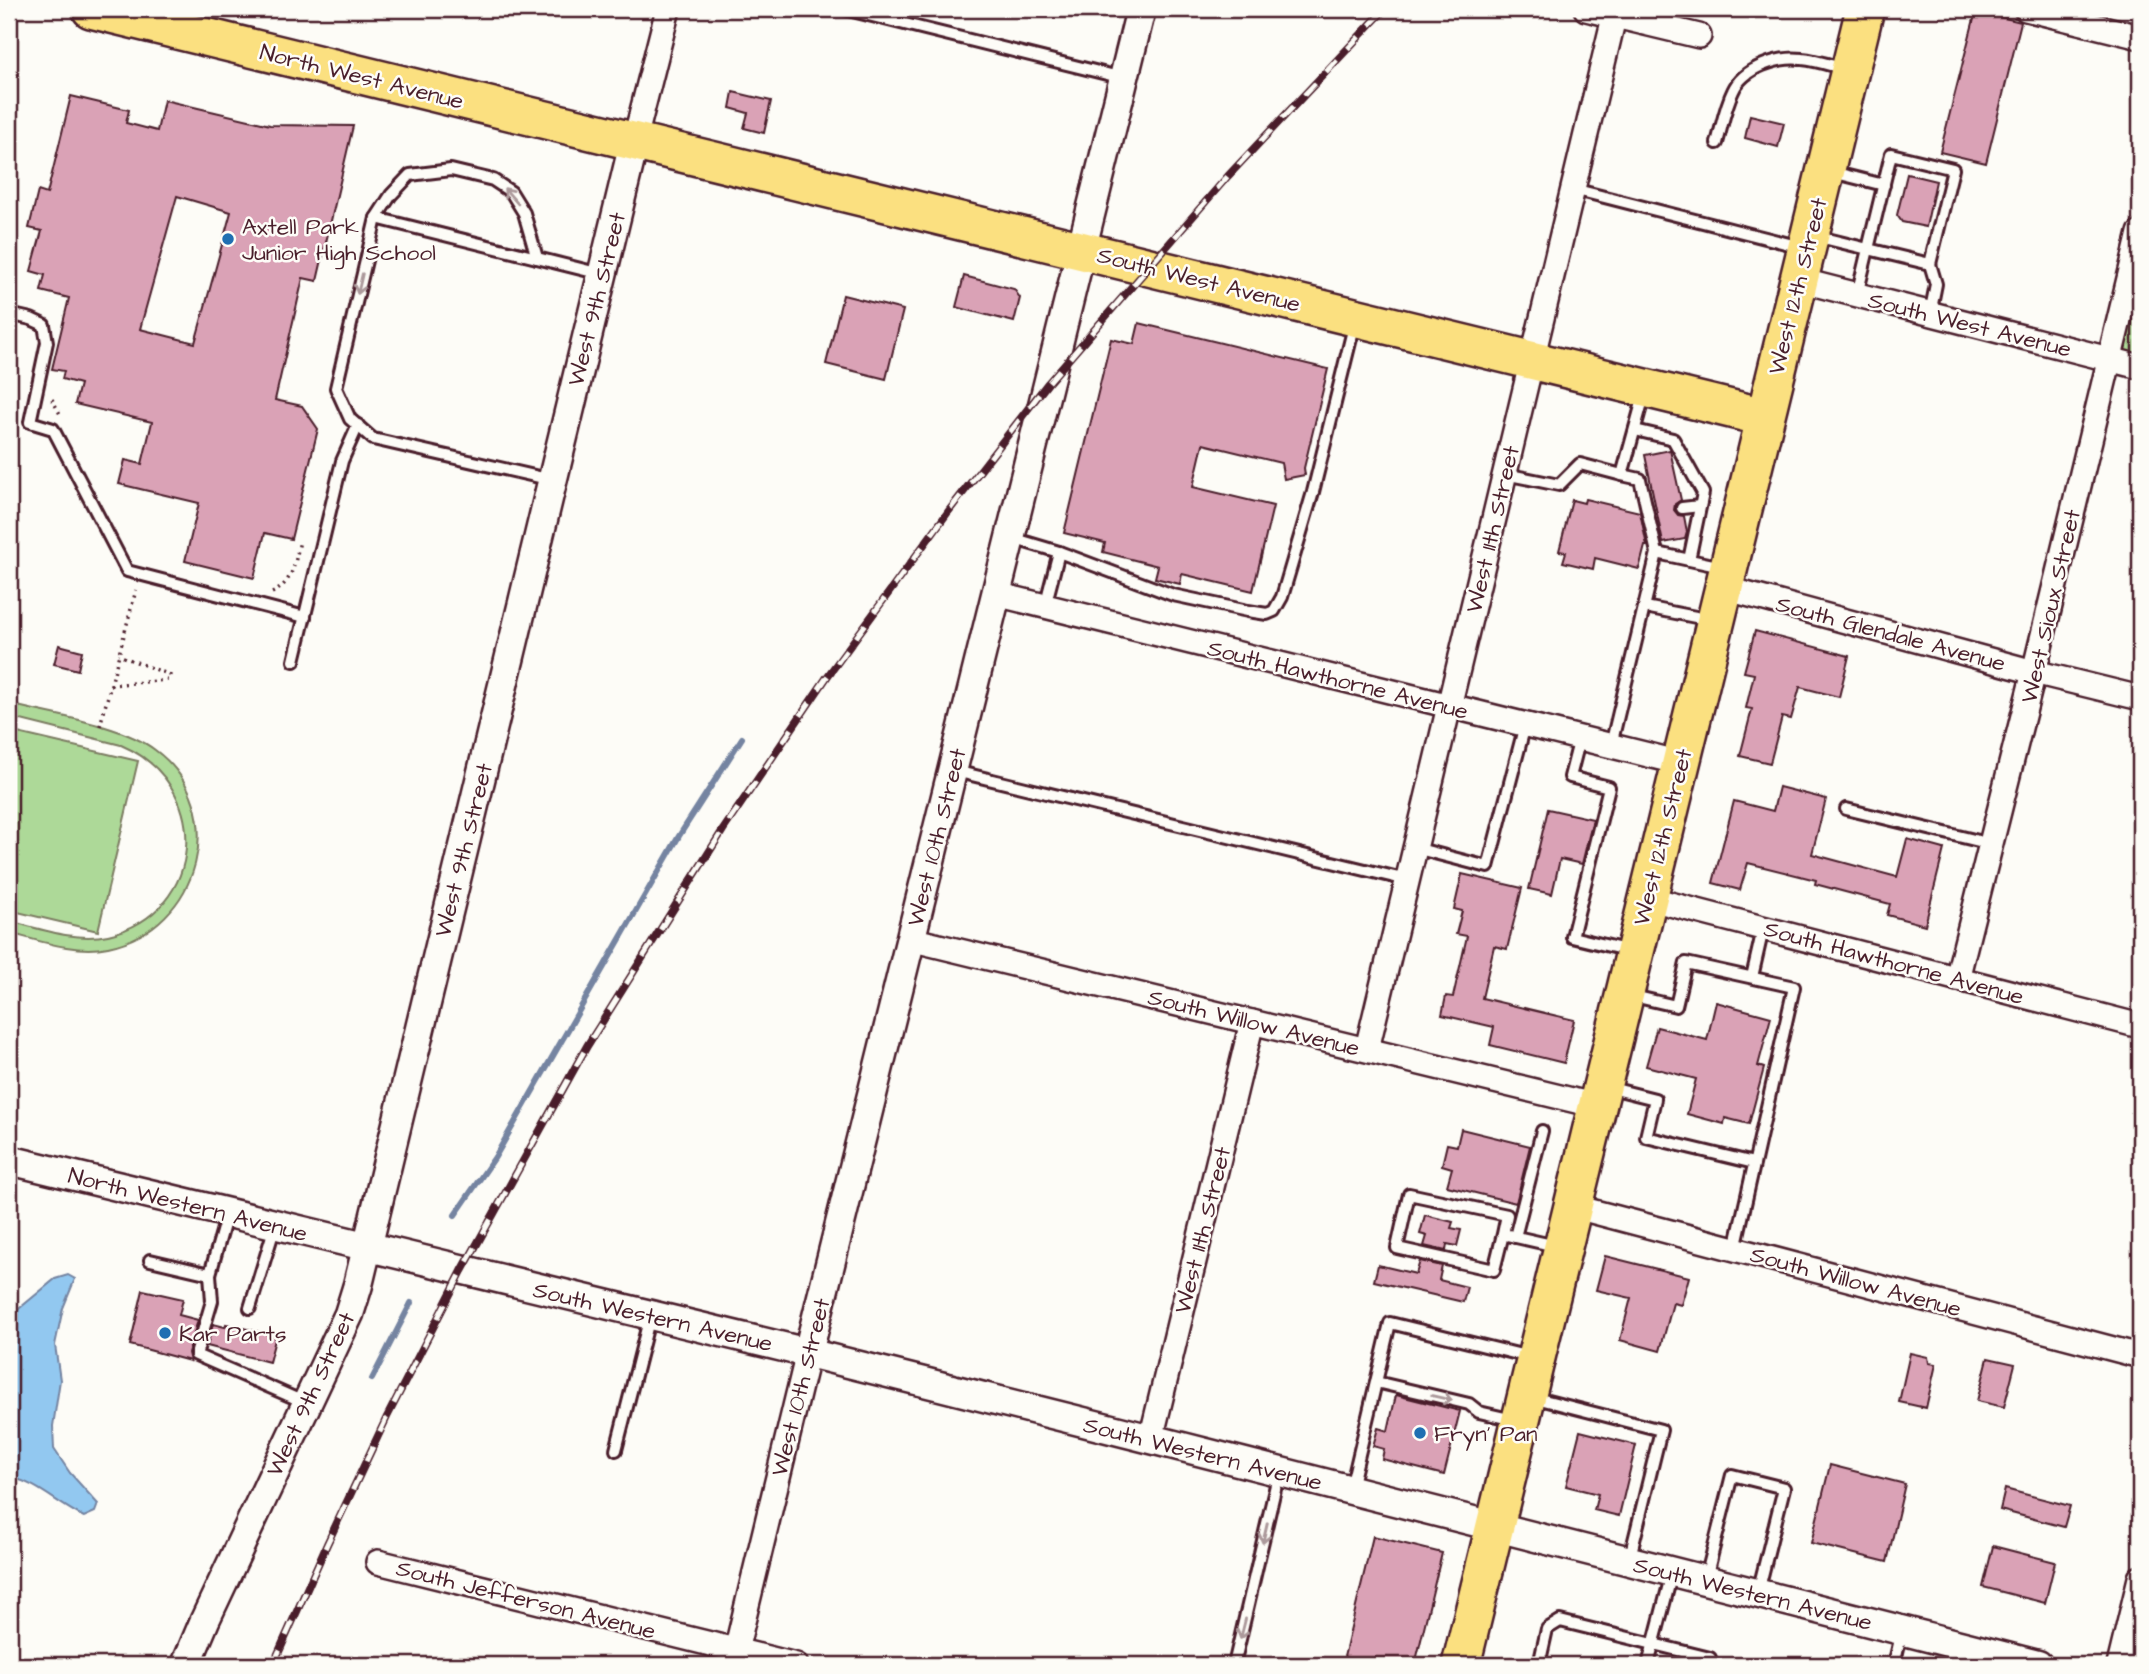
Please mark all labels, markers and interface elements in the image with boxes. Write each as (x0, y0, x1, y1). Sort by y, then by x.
street label: North West Avenue (257, 36, 467, 118)
one-way arrow (503, 187, 519, 205)
street label: West 12th Street (1761, 194, 1836, 378)
street label: West 9th Street (560, 208, 634, 390)
place label: Axtell Park Junior High School (242, 211, 436, 270)
marker: Axtell Park Junior High School (220, 231, 236, 247)
street label: South West Avenue (1094, 239, 1304, 321)
one-way arrow (353, 272, 367, 295)
street label: South West Avenue (1865, 284, 2075, 366)
street label: West 11th Street (1458, 442, 1528, 616)
street label: West Sioux Street (2013, 505, 2089, 706)
street label: South Glendale Avenue (1772, 588, 2009, 680)
street label: South Hawthorne Avenue (1204, 632, 1472, 728)
street label: West 10th Street (899, 744, 975, 930)
street label: West 12th Street (1626, 745, 1701, 929)
street label: West 9th Street (427, 759, 501, 941)
street label: South Hawthorne Avenue (1760, 913, 2027, 1013)
street label: South Willow Avenue (1145, 981, 1363, 1065)
street label: West 11th Street (1167, 1143, 1239, 1317)
street label: North Western Avenue (65, 1160, 311, 1250)
street label: South Willow Avenue (1747, 1238, 1965, 1326)
street label: South Western Avenue (530, 1274, 776, 1360)
street label: West 10th Street (763, 1294, 839, 1480)
street label: West 9th Street (259, 1306, 363, 1482)
place label: Kar Parts (179, 1318, 286, 1350)
marker: Kar Parts (157, 1325, 173, 1341)
one-way arrow (1430, 1391, 1453, 1405)
street label: South Western Avenue (1080, 1409, 1325, 1499)
place label: Fryn' Pan (1434, 1418, 1538, 1451)
marker: Fryn' Pan (1412, 1425, 1428, 1441)
one-way arrow (1258, 1521, 1271, 1544)
street label: South Western Avenue (1630, 1549, 1875, 1639)
street label: South Jefferson Avenue (393, 1552, 659, 1648)
one-way arrow (1235, 1617, 1249, 1640)

